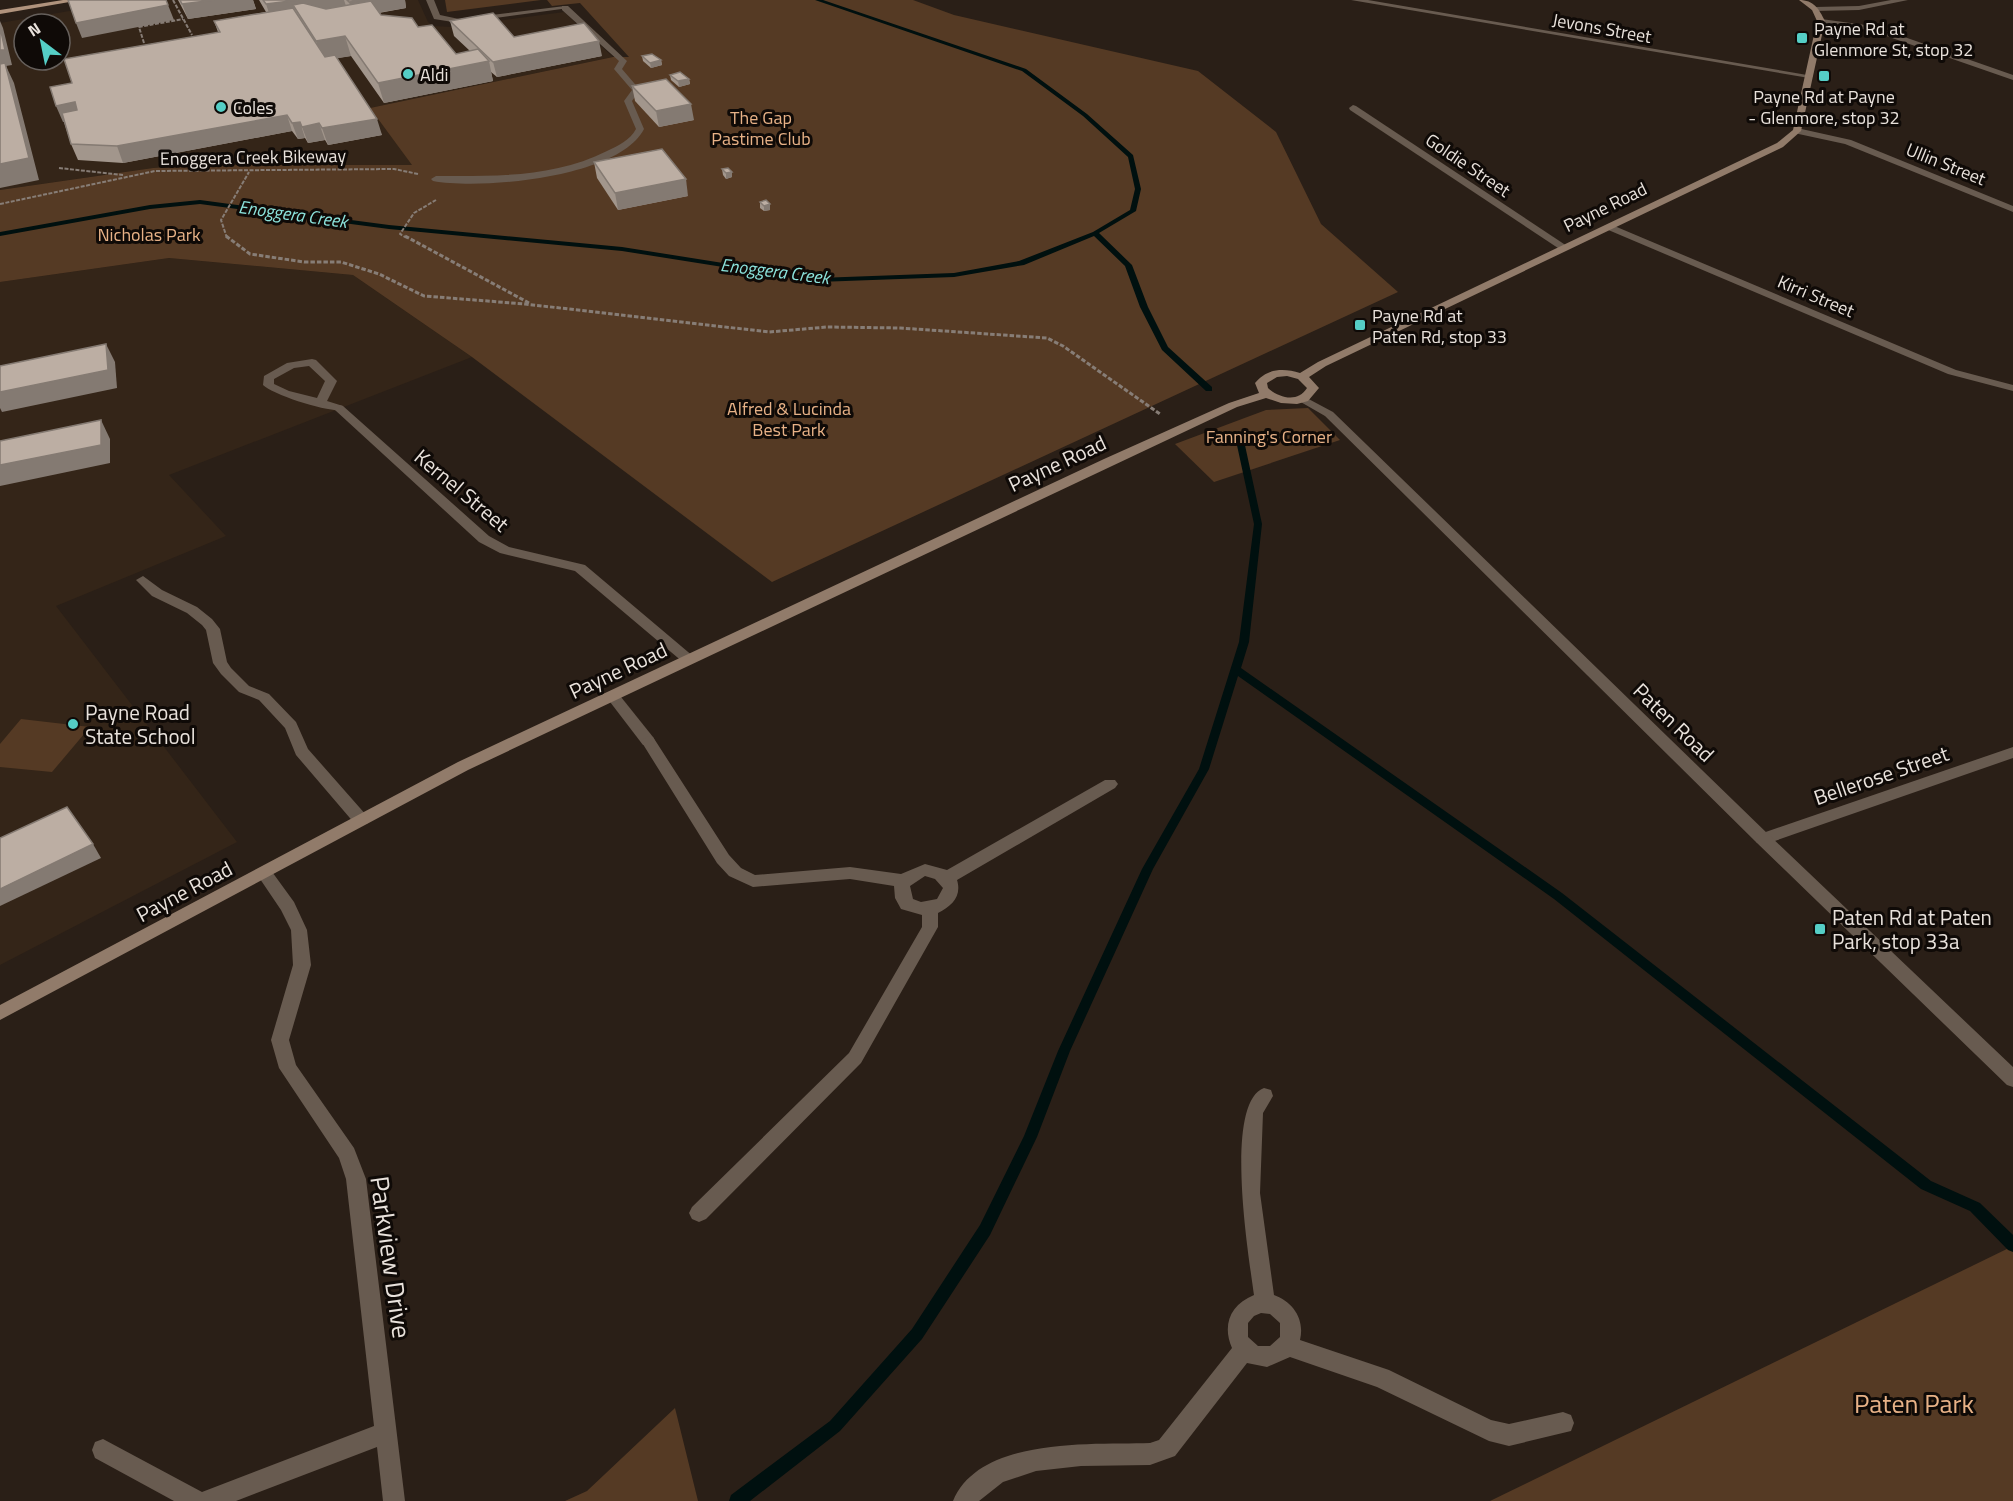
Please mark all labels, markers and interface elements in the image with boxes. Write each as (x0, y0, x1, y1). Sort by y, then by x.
street label: Jevons Street (1550, 6, 1654, 50)
north arrow (12, 12, 72, 72)
place label: Payne Rd at Glenmore St, stop 32 (1814, 15, 1973, 63)
text: N (23, 16, 45, 42)
marker: Payne Rd at Glenmore St, stop 32 (1795, 31, 1809, 45)
place label: Aldi (420, 61, 448, 88)
marker: Aldi (401, 67, 415, 81)
marker: Payne Rd at Payne - Glenmore, stop 32 (1817, 69, 1831, 83)
place label: Payne Rd at Payne - Glenmore, stop 32 (1748, 83, 1900, 131)
place label: Coles (233, 94, 274, 121)
marker: Coles (214, 100, 228, 114)
park label: The Gap Pastime Club (711, 104, 811, 152)
street label: Goldie Street (1420, 126, 1517, 204)
street label: Ullin Street (1902, 136, 1991, 192)
street label: Enoggera Creek Bikeway (160, 142, 347, 172)
street label: Payne Road (1559, 175, 1651, 239)
water label: Enoggera Creek (237, 193, 351, 235)
park label: Nicholas Park (97, 221, 201, 248)
water label: Enoggera Creek (719, 251, 833, 291)
street label: Kirri Street (1773, 268, 1859, 325)
place label: Payne Rd at Paten Rd, stop 33 (1372, 302, 1507, 350)
marker: Payne Rd at Paten Rd, stop 33 (1353, 318, 1367, 332)
park label: Alfred & Lucinda Best Park (727, 395, 851, 443)
park label: Fanning's Corner (1206, 423, 1332, 450)
street label: Payne Road (1003, 426, 1111, 500)
street label: Kernel Street (408, 441, 517, 540)
street label: Payne Road (564, 633, 672, 707)
street label: Paten Road (1626, 675, 1722, 769)
place label: Payne Road State School (85, 696, 196, 752)
marker: Payne Road State School (66, 717, 80, 731)
street label: Bellerose Street (1809, 737, 1954, 813)
street label: Payne Road (130, 852, 238, 930)
place label: Paten Rd at Paten Park, stop 33a (1832, 901, 1992, 957)
marker: Paten Rd at Paten Park, stop 33a (1813, 922, 1827, 936)
street label: Parkview Drive (360, 1173, 422, 1341)
park label: Paten Park (1854, 1384, 1974, 1423)

